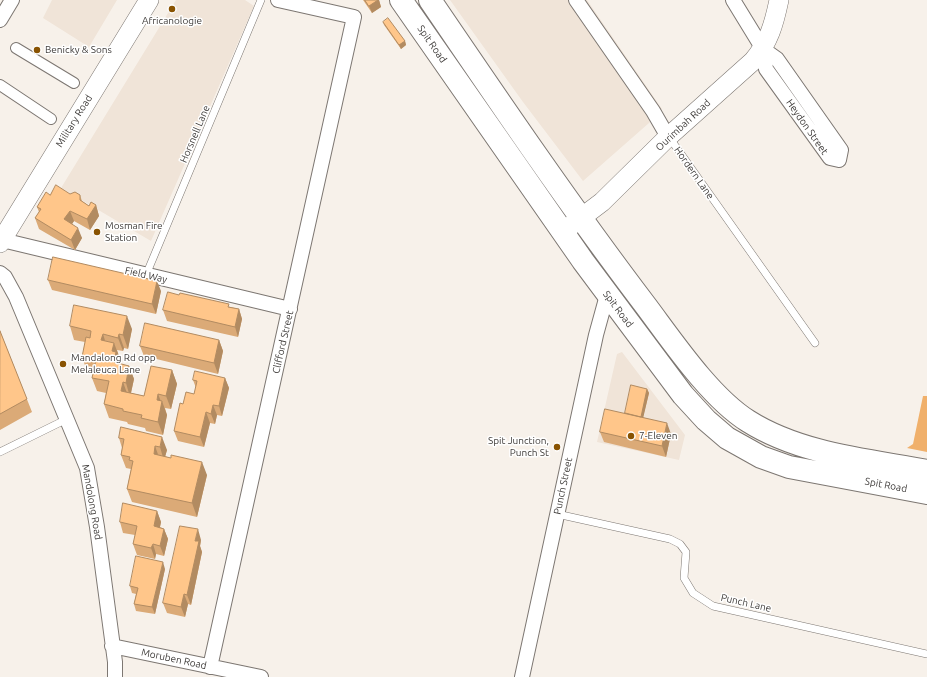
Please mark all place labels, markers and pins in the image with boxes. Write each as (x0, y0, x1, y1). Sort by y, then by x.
marker: Africanologie (167, 4, 177, 14)
place label: Africanologie (142, 15, 202, 27)
place label: Benicky & Sons (45, 44, 112, 56)
marker: Benicky & Sons (32, 45, 42, 55)
place label: Mosman Fire Station (105, 220, 163, 244)
marker: Mosman Fire Station (92, 227, 102, 237)
place label: Mandalong Rd opp Melaleuca Lane (71, 352, 156, 376)
marker: Mandalong Rd opp Melaleuca Lane (58, 359, 68, 369)
place label: 7-Eleven (639, 430, 677, 442)
marker: 7-Eleven (626, 431, 636, 441)
place label: Spit Junction, Punch St (488, 435, 549, 458)
marker: Spit Junction, Punch St (552, 442, 562, 452)

